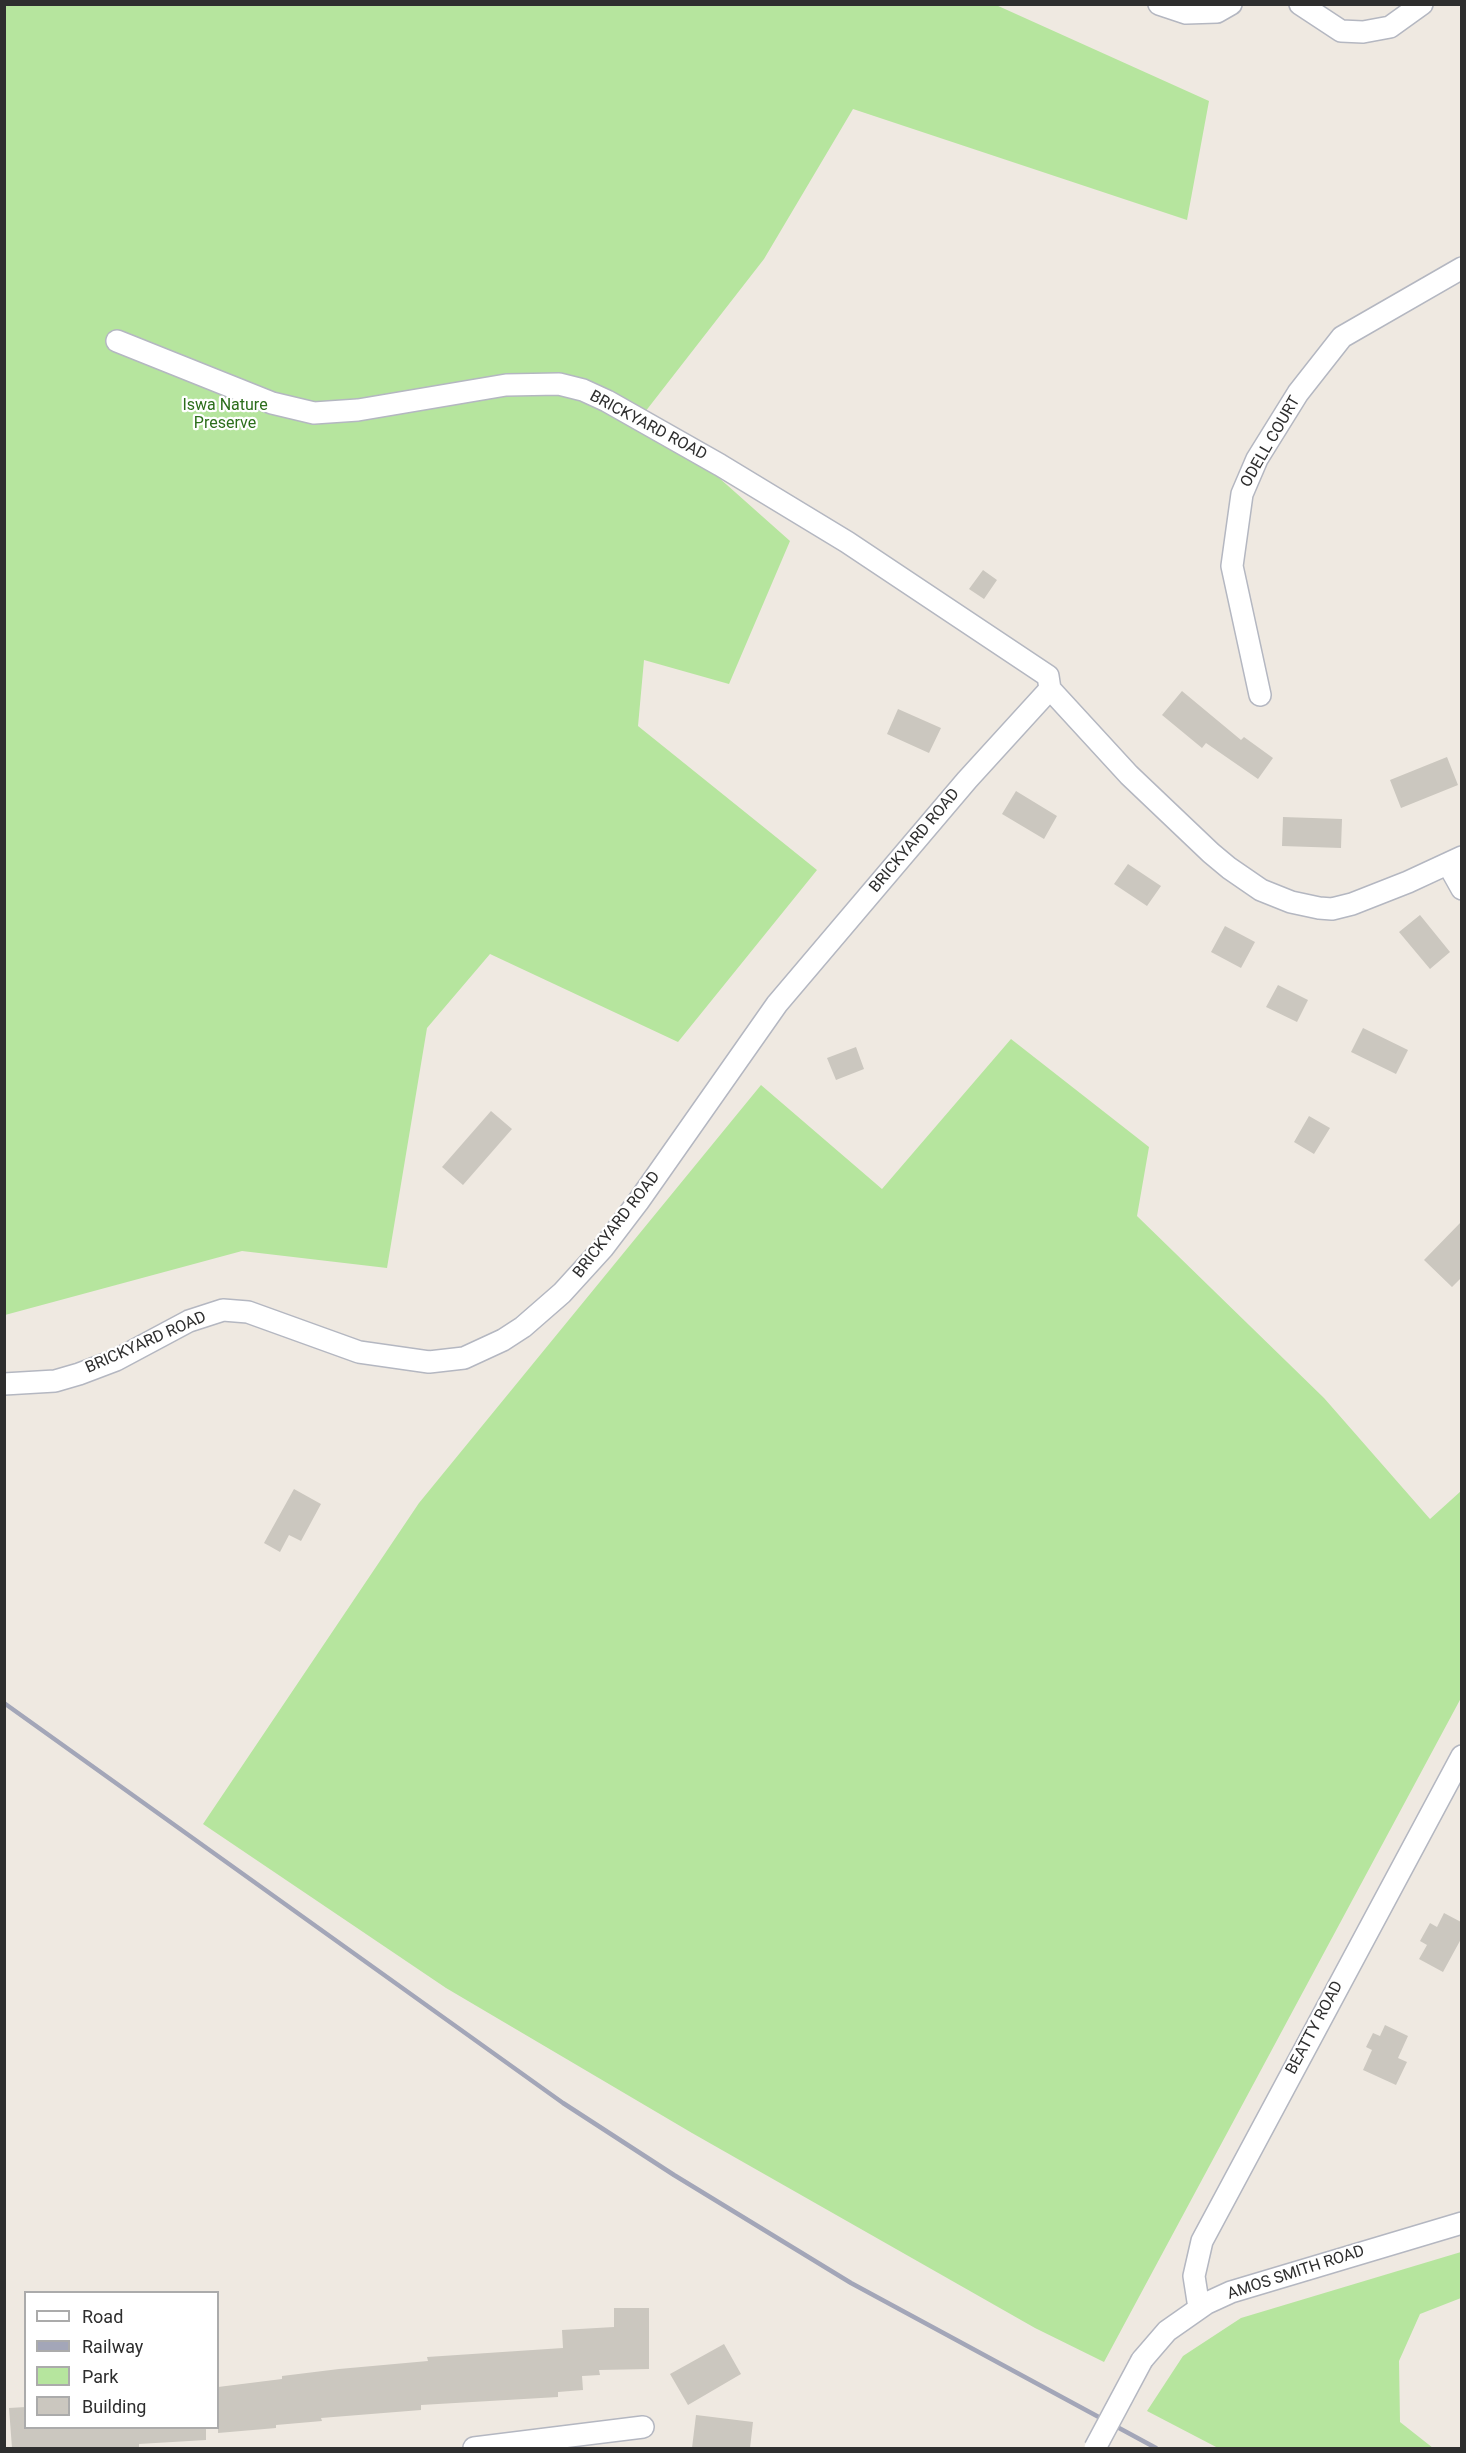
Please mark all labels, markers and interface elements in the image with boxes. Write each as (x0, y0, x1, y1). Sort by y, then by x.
street label: BRICKYARD ROAD (586, 387, 710, 465)
street label: ODELL COURT (1237, 393, 1305, 491)
park label: Iswa Nature Preserve (182, 396, 268, 434)
street label: BRICKYARD ROAD (866, 785, 964, 897)
street label: BRICKYARD ROAD (569, 1168, 665, 1282)
street label: BRICKYARD ROAD (83, 1308, 209, 1378)
street label: BEATTY ROAD (1282, 1978, 1348, 2078)
street label: AMOS SMITH ROAD (1225, 2242, 1367, 2304)
legend (24, 2291, 219, 2429)
text: Road (82, 2306, 123, 2327)
text: Railway (82, 2336, 143, 2357)
text: Park (82, 2366, 118, 2387)
text: Building (82, 2396, 146, 2417)

